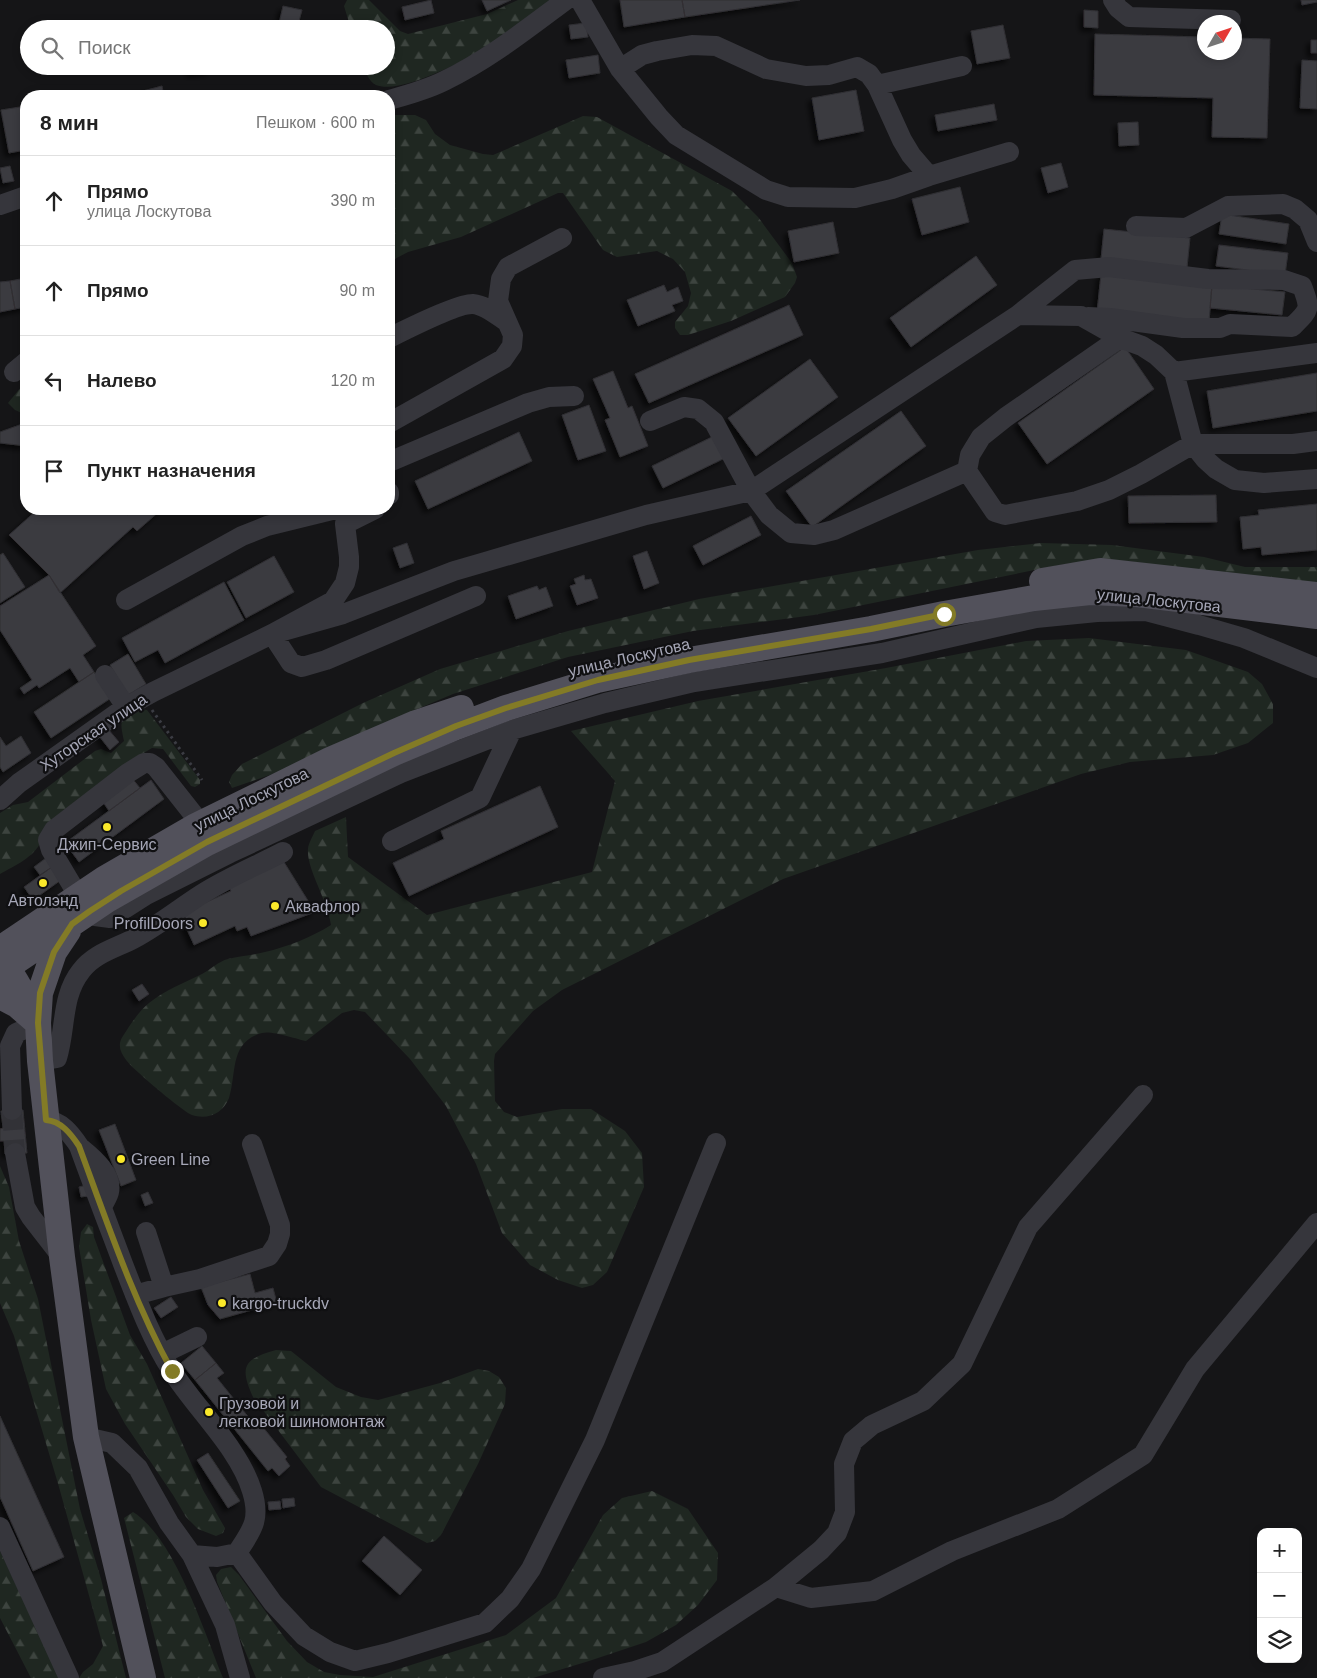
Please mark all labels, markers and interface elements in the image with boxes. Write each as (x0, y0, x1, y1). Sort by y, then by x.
north arrow (1197, 15, 1242, 60)
search box (20, 20, 395, 75)
icon: search (38, 34, 66, 62)
text: Поиск (78, 37, 131, 58)
text: 8 мин (40, 111, 99, 134)
text: Пешком · 600 m (256, 114, 375, 131)
text: Прямо (87, 181, 149, 202)
icon: ahead (40, 187, 68, 215)
text: 390 m (331, 192, 375, 209)
text: улица Лоскутова (87, 203, 211, 220)
icon: ahead (40, 277, 68, 305)
text: Прямо (87, 280, 149, 301)
text: 90 m (339, 282, 375, 299)
icon: left (40, 367, 68, 395)
text: Налево (87, 370, 157, 391)
text: 120 m (331, 372, 375, 389)
icon: arrive (40, 457, 68, 485)
text: Пункт назначения (87, 460, 256, 481)
street label: улица Лоскутова (1096, 586, 1222, 615)
route start (933, 603, 956, 626)
street label: улица Лоскутова (567, 635, 692, 680)
street label: Хуторская улица (37, 690, 150, 774)
street label: улица Лоскутова (192, 765, 311, 834)
marker: Джип-Сервис (101, 821, 113, 833)
place label: Джип-Сервис (57, 836, 157, 853)
marker: Автолэнд (37, 877, 49, 889)
place label: Автолэнд (8, 892, 79, 909)
place label: Аквафлор (285, 898, 360, 915)
marker: Аквафлор (269, 900, 281, 912)
place label: ProfilDoors (114, 915, 193, 932)
marker: ProfilDoors (197, 917, 209, 929)
place label: Green Line (131, 1151, 210, 1168)
marker: Green Line (115, 1153, 127, 1165)
place label: kargo-truckdv (232, 1295, 329, 1312)
marker: kargo-truckdv (216, 1297, 228, 1309)
route end (161, 1360, 184, 1383)
place label: Грузовой и легковой шиномонтаж (219, 1395, 385, 1430)
marker: Грузовой и легковой шиномонтаж (203, 1406, 215, 1418)
map controls (1257, 1528, 1302, 1663)
button: + (1257, 1528, 1302, 1573)
button: − (1257, 1573, 1302, 1618)
button: layers (1257, 1618, 1302, 1663)

